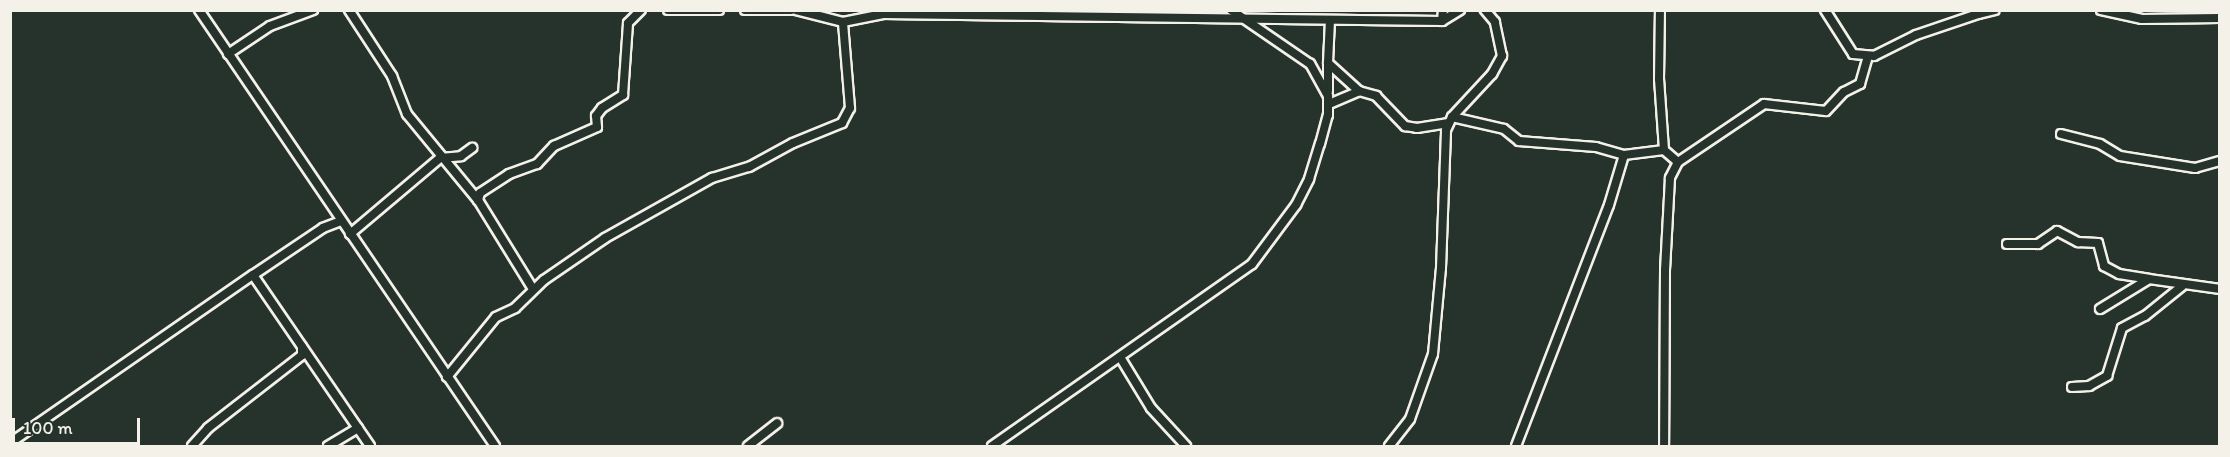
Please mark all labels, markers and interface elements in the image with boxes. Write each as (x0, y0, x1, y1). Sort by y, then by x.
scale bar (15, 406, 142, 444)
text: 100 m (23, 417, 73, 439)

